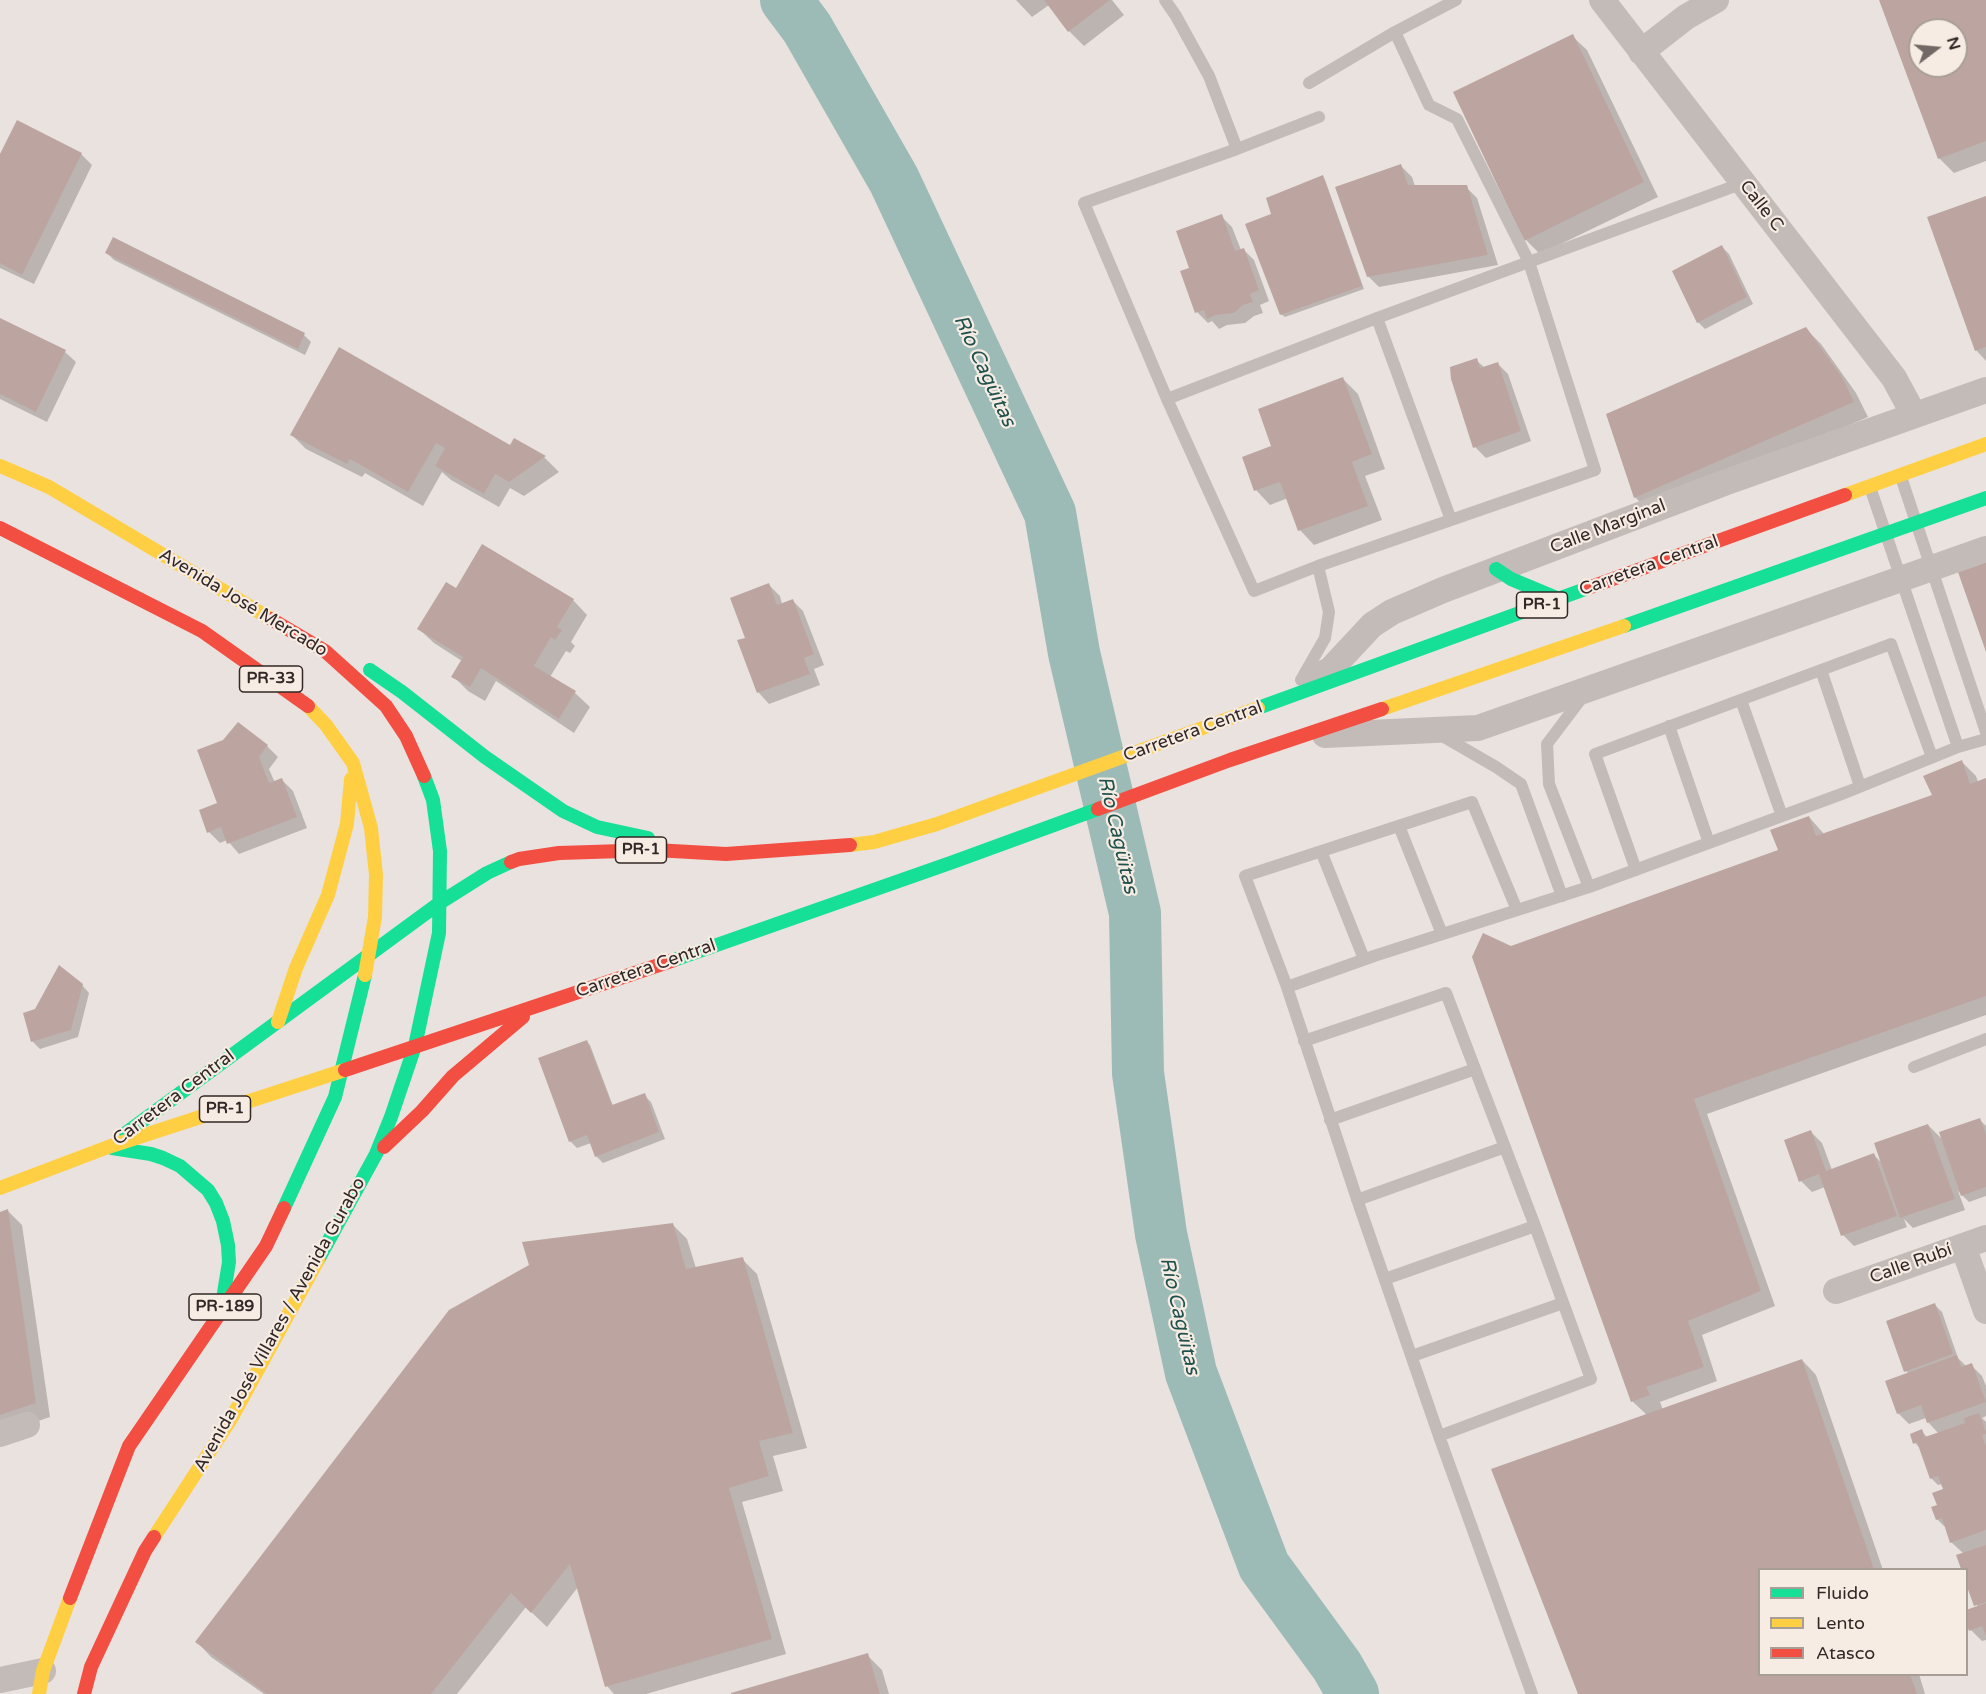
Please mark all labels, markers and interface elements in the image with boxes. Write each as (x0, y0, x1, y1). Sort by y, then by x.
north arrow (1908, 18, 1968, 78)
text: N (1942, 35, 1965, 53)
street label: Calle C (1734, 176, 1788, 236)
water label: Río Cagüitas (948, 312, 1020, 430)
street label: Calle Marginal (1547, 495, 1669, 559)
street label: Carretera Central (1576, 531, 1722, 601)
street label: Avenida José Mercado (155, 544, 331, 662)
road number: PR-1 (1516, 592, 1568, 618)
road number: PR-33 (240, 666, 302, 692)
street label: Carretera Central (1120, 697, 1266, 767)
water label: Río Cagüitas (1092, 774, 1142, 896)
road number: PR-1 (616, 837, 666, 863)
street label: Carretera Central (573, 935, 719, 1003)
street label: Carretera Central (109, 1045, 239, 1151)
road number: PR-1 (200, 1096, 250, 1122)
street label: Avenida José Villares / Avenida Gurabo (190, 1174, 370, 1476)
street label: Calle Rubí (1867, 1239, 1955, 1289)
water label: Río Cagüitas (1154, 1255, 1204, 1377)
road number: PR-189 (189, 1294, 261, 1320)
legend (1758, 1568, 1968, 1676)
text: Fluido (1816, 1582, 1869, 1604)
text: Lento (1816, 1612, 1865, 1634)
text: Atasco (1816, 1642, 1875, 1664)

